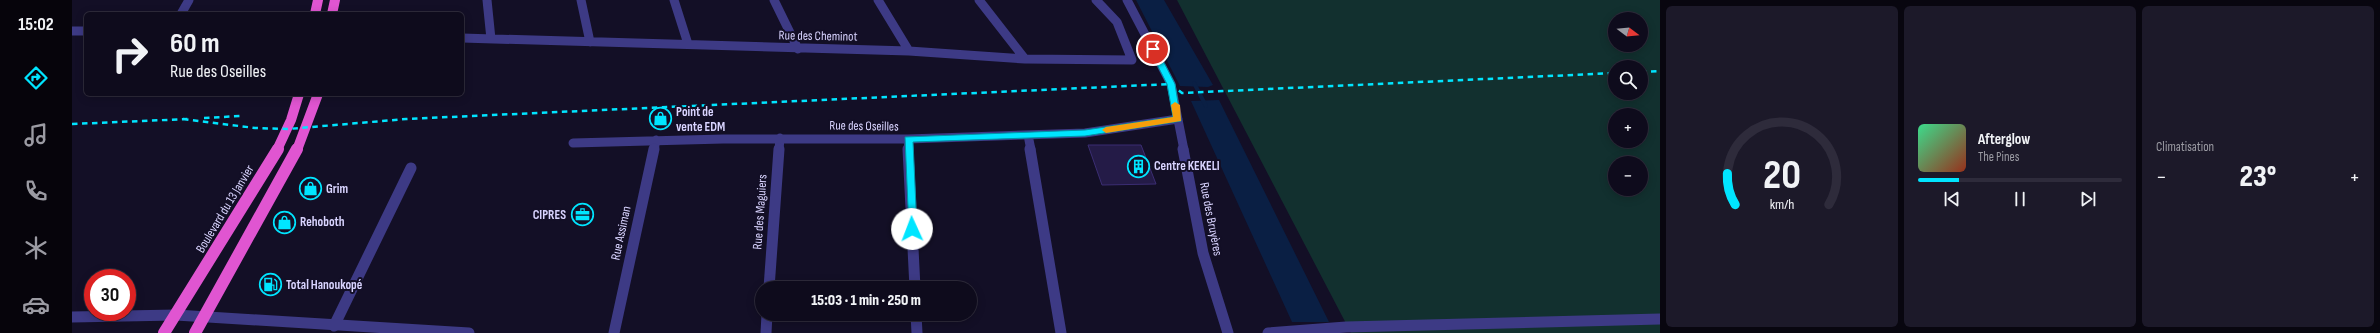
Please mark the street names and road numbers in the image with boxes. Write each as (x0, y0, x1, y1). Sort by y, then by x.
street label: Rue des Cheminot (778, 27, 858, 45)
street label: Rue des Oseilles (829, 117, 899, 135)
street label: Boulevard du 13 Janvier (192, 162, 258, 256)
street label: Rue des Maguiers (749, 174, 771, 250)
street label: Rue des Bruyères (1196, 181, 1226, 257)
street label: Rue Assiman (607, 204, 635, 262)

